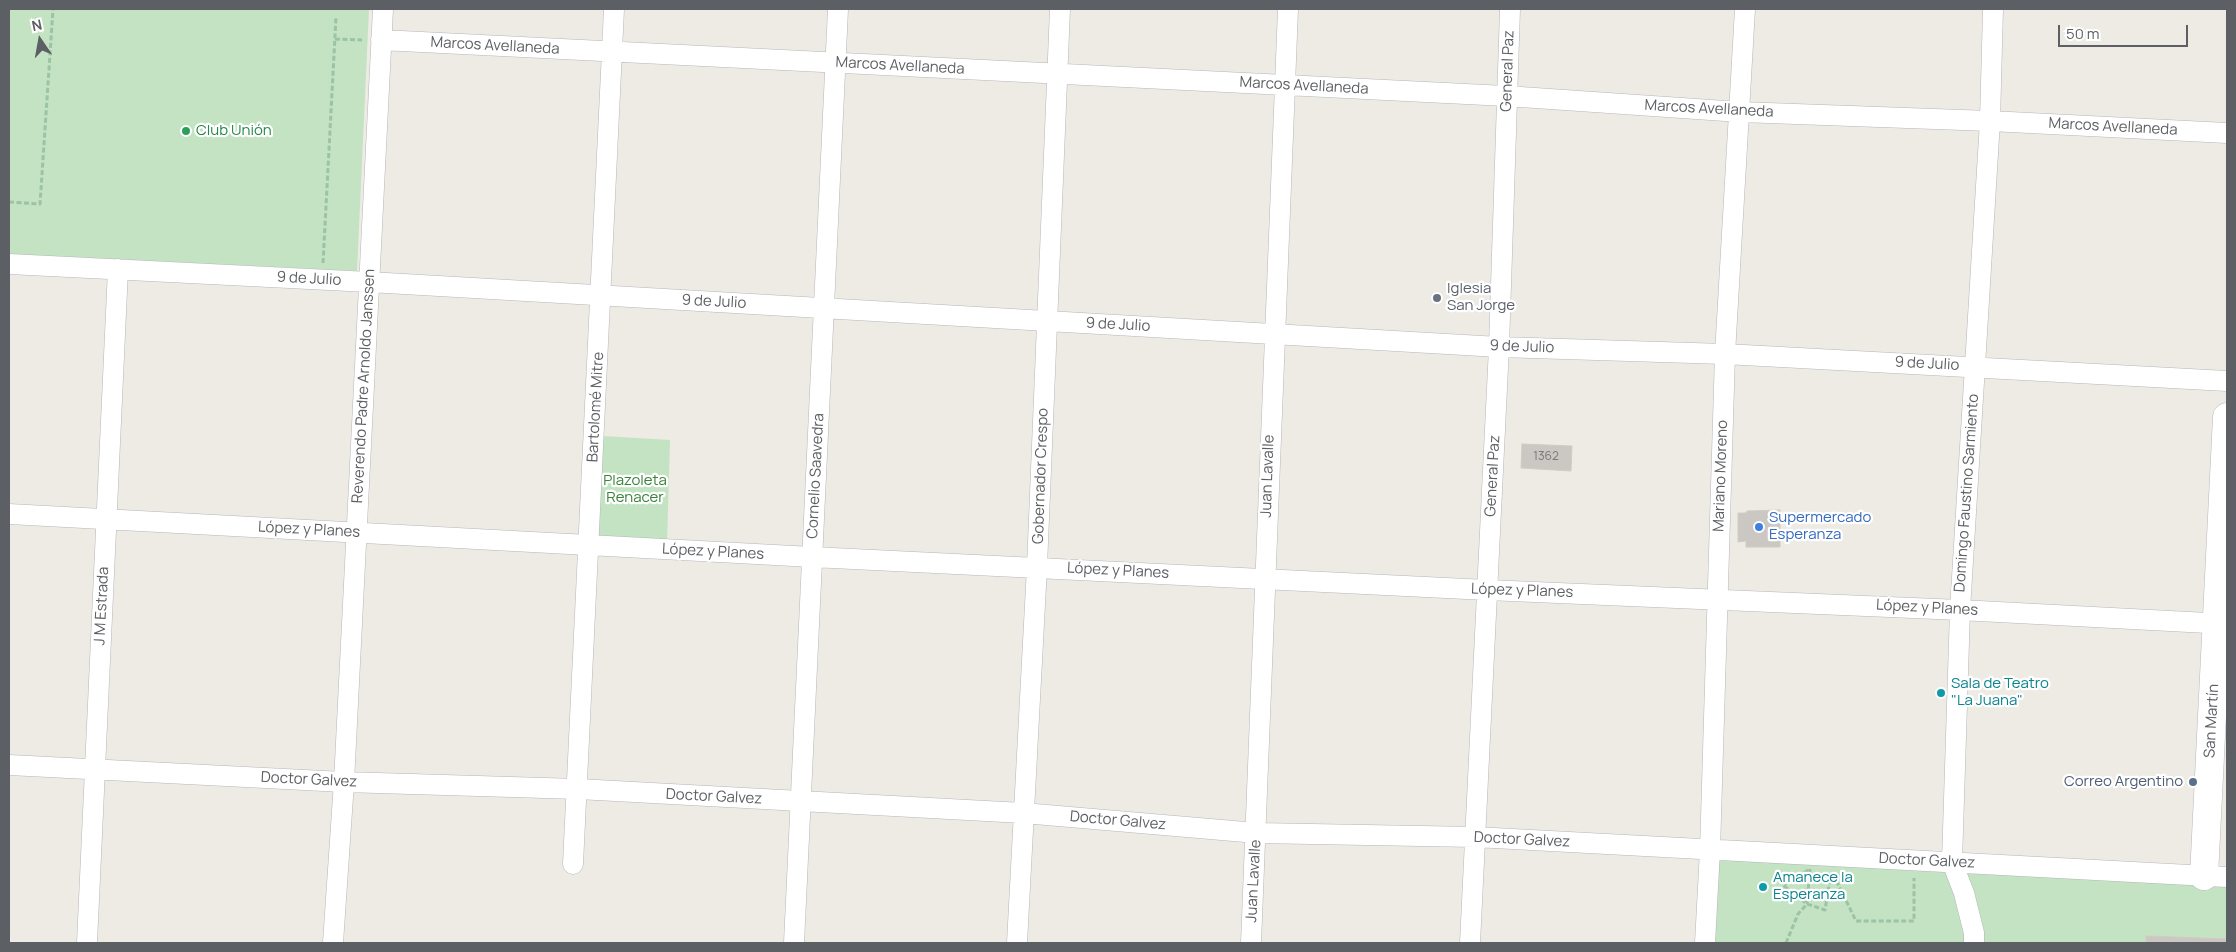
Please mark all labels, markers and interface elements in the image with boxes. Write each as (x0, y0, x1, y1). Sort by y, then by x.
north arrow (15, 15, 65, 65)
text: N (30, 15, 44, 35)
scale bar (2061, 15, 2191, 47)
text: 50 m (2066, 23, 2100, 44)
street label: General Paz (1498, 30, 1518, 112)
street label: Marcos Avellaneda (430, 34, 560, 58)
street label: Marcos Avellaneda (835, 54, 965, 78)
street label: Marcos Avellaneda (1239, 74, 1369, 98)
street label: Marcos Avellaneda (1644, 97, 1774, 121)
street label: Marcos Avellaneda (2048, 115, 2178, 139)
place label: Club Unión (196, 122, 272, 140)
marker: Club Unión (180, 125, 192, 137)
street label: 9 de Julio (276, 268, 342, 290)
street label: Reverendo Padre Arnoldo Janssen (349, 268, 379, 504)
place label: Iglesia San Jorge (1447, 280, 1515, 315)
street label: 9 de Julio (681, 291, 747, 313)
marker: Iglesia San Jorge (1431, 292, 1443, 304)
street label: 9 de Julio (1085, 314, 1151, 336)
street label: 9 de Julio (1489, 337, 1555, 357)
street label: Bartolomé Mitre (584, 351, 608, 463)
street label: 9 de Julio (1894, 353, 1960, 375)
street label: Domingo Faustino Sarmiento (1951, 393, 1983, 593)
street label: Gobernador Crespo (1030, 408, 1052, 544)
street label: Cornelio Saavedra (804, 413, 828, 539)
street label: Mariano Moreno (1710, 420, 1732, 532)
street label: Juan Lavalle (1258, 434, 1278, 518)
street label: General Paz (1482, 435, 1504, 517)
house number: 1362 (1533, 450, 1559, 464)
park label: Plazoleta Renacer (603, 472, 667, 507)
place label: Supermercado Esperanza (1769, 509, 1871, 544)
street label: López y Planes (257, 518, 361, 542)
marker: Supermercado Esperanza (1753, 521, 1765, 533)
street label: López y Planes (661, 540, 765, 564)
street label: López y Planes (1066, 559, 1170, 583)
street label: J M Estrada (91, 566, 113, 646)
street label: López y Planes (1471, 580, 1573, 602)
street label: López y Planes (1875, 596, 1979, 620)
place label: Sala de Teatro "La Juana" (1951, 675, 2049, 710)
street label: San Martín (2201, 683, 2223, 759)
marker: Sala de Teatro "La Juana" (1935, 687, 1947, 699)
street label: Doctor Galvez (260, 768, 358, 792)
place label: Correo Argentino (2064, 773, 2183, 791)
marker: Correo Argentino (2187, 776, 2199, 788)
street label: Doctor Galvez (665, 785, 763, 809)
street label: Doctor Galvez (1069, 808, 1167, 834)
street label: Doctor Galvez (1473, 828, 1571, 852)
street label: Juan Lavalle (1243, 839, 1265, 923)
street label: Doctor Galvez (1878, 849, 1976, 873)
place label: Amanece la Esperanza (1773, 869, 1853, 904)
marker: Amanece la Esperanza (1757, 881, 1769, 893)

